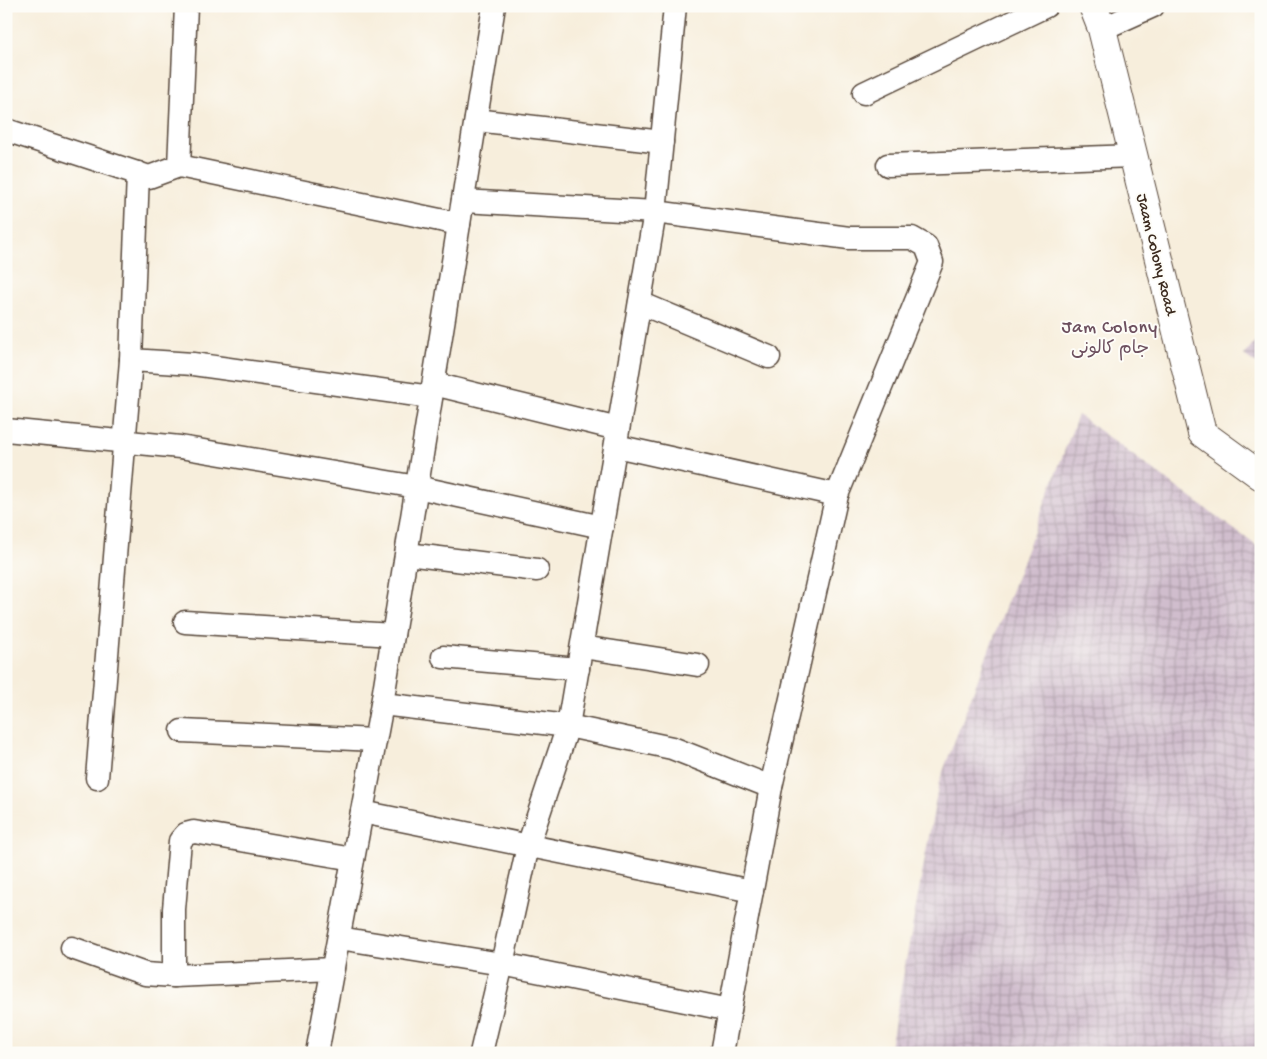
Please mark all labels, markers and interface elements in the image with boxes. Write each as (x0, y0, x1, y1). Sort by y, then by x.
street label: Jaam Colony Road (1130, 192, 1179, 319)
district label: Jam Colony جام کالونی (1062, 318, 1158, 361)

